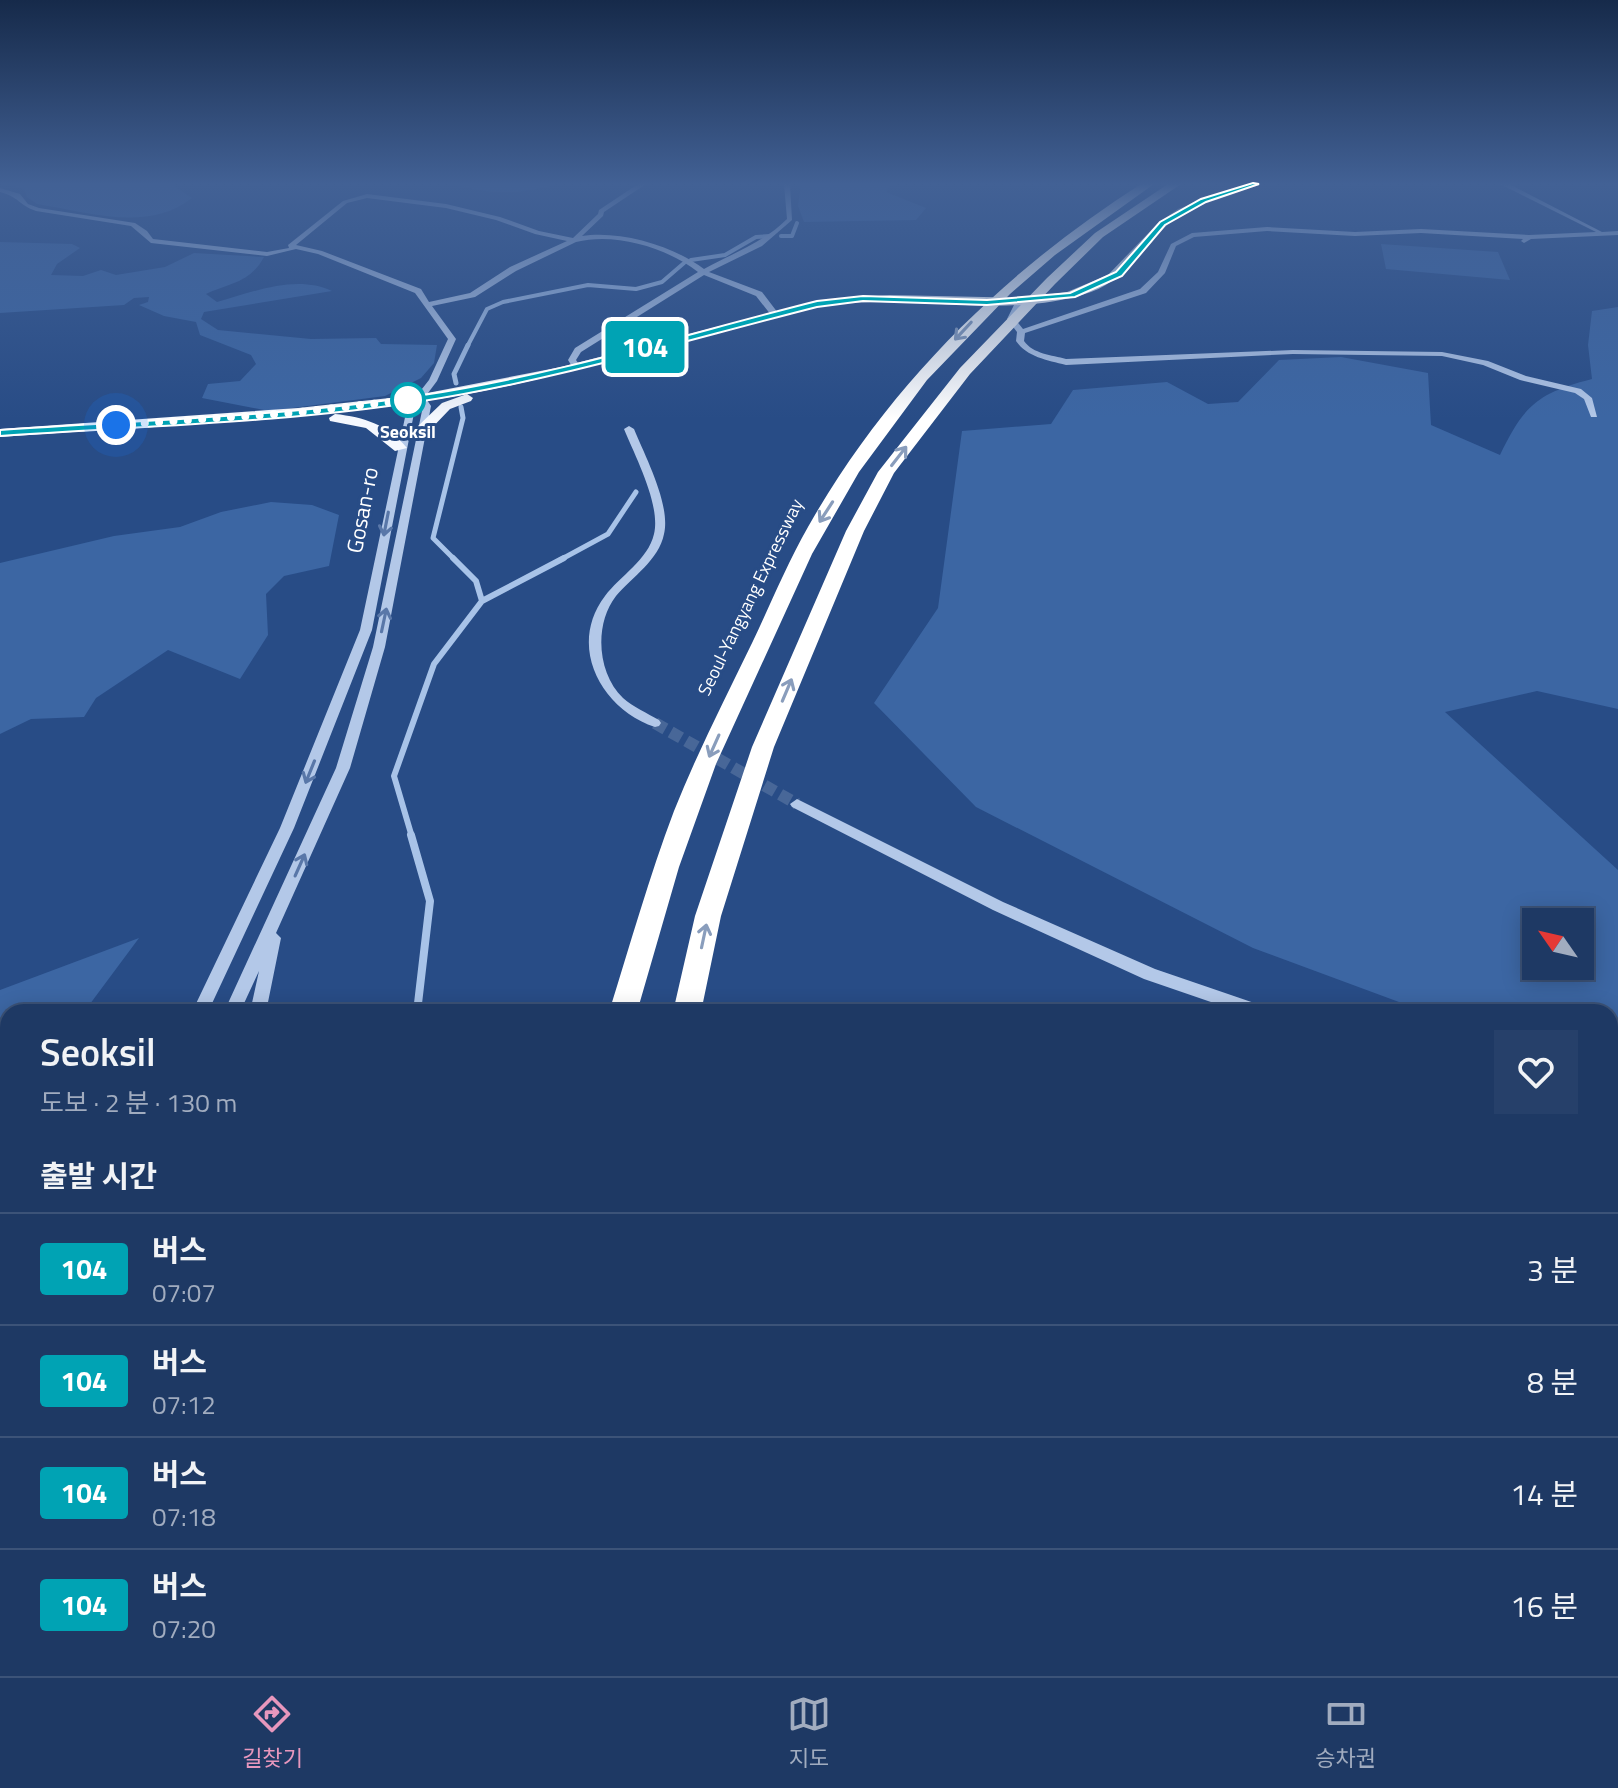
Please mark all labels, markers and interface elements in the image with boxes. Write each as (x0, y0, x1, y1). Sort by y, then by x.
line badge: 104 (599, 321, 691, 373)
one-way arrow (954, 321, 972, 341)
text: 104 (621, 325, 669, 368)
marker: Seoksil (391, 383, 425, 417)
your location (96, 405, 136, 445)
place label: Seoksil (380, 418, 436, 445)
one-way arrow (890, 446, 908, 467)
street label: Gosan-ro (337, 464, 387, 556)
street label: Seoul-Yangyang Expressway (690, 494, 810, 700)
one-way arrow (817, 500, 833, 523)
one-way arrow (377, 511, 392, 536)
one-way arrow (377, 607, 392, 633)
one-way arrow (781, 678, 796, 703)
one-way arrow (705, 734, 720, 758)
one-way arrow (301, 759, 316, 784)
one-way arrow (293, 853, 308, 877)
north arrow (1522, 908, 1594, 980)
map controls (1522, 908, 1594, 980)
one-way arrow (697, 923, 712, 949)
text: Seoksil (40, 1023, 156, 1081)
button: heart (1494, 1030, 1578, 1114)
text: 도보 · 2 분 · 130 m (40, 1083, 237, 1122)
text: 출발 시간 (40, 1153, 157, 1199)
text: 버스 (152, 1227, 207, 1273)
text: 104 (60, 1247, 108, 1290)
text: 3 분 (1527, 1247, 1578, 1293)
text: 07:07 (152, 1273, 216, 1312)
text: 버스 (152, 1339, 207, 1385)
text: 104 (60, 1359, 108, 1402)
text: 8 분 (1527, 1359, 1578, 1405)
text: 07:12 (152, 1385, 216, 1424)
text: 버스 (152, 1451, 207, 1497)
text: 104 (60, 1471, 108, 1514)
text: 14 분 (1510, 1471, 1578, 1517)
text: 07:18 (152, 1497, 216, 1536)
text: 버스 (152, 1563, 207, 1609)
text: 104 (60, 1583, 108, 1626)
text: 16 분 (1510, 1583, 1578, 1629)
text: 07:20 (152, 1609, 216, 1648)
tab: 길찾기 (242, 1692, 303, 1775)
tab: 지도 (787, 1692, 831, 1775)
tab: 승차권 (1315, 1692, 1376, 1775)

